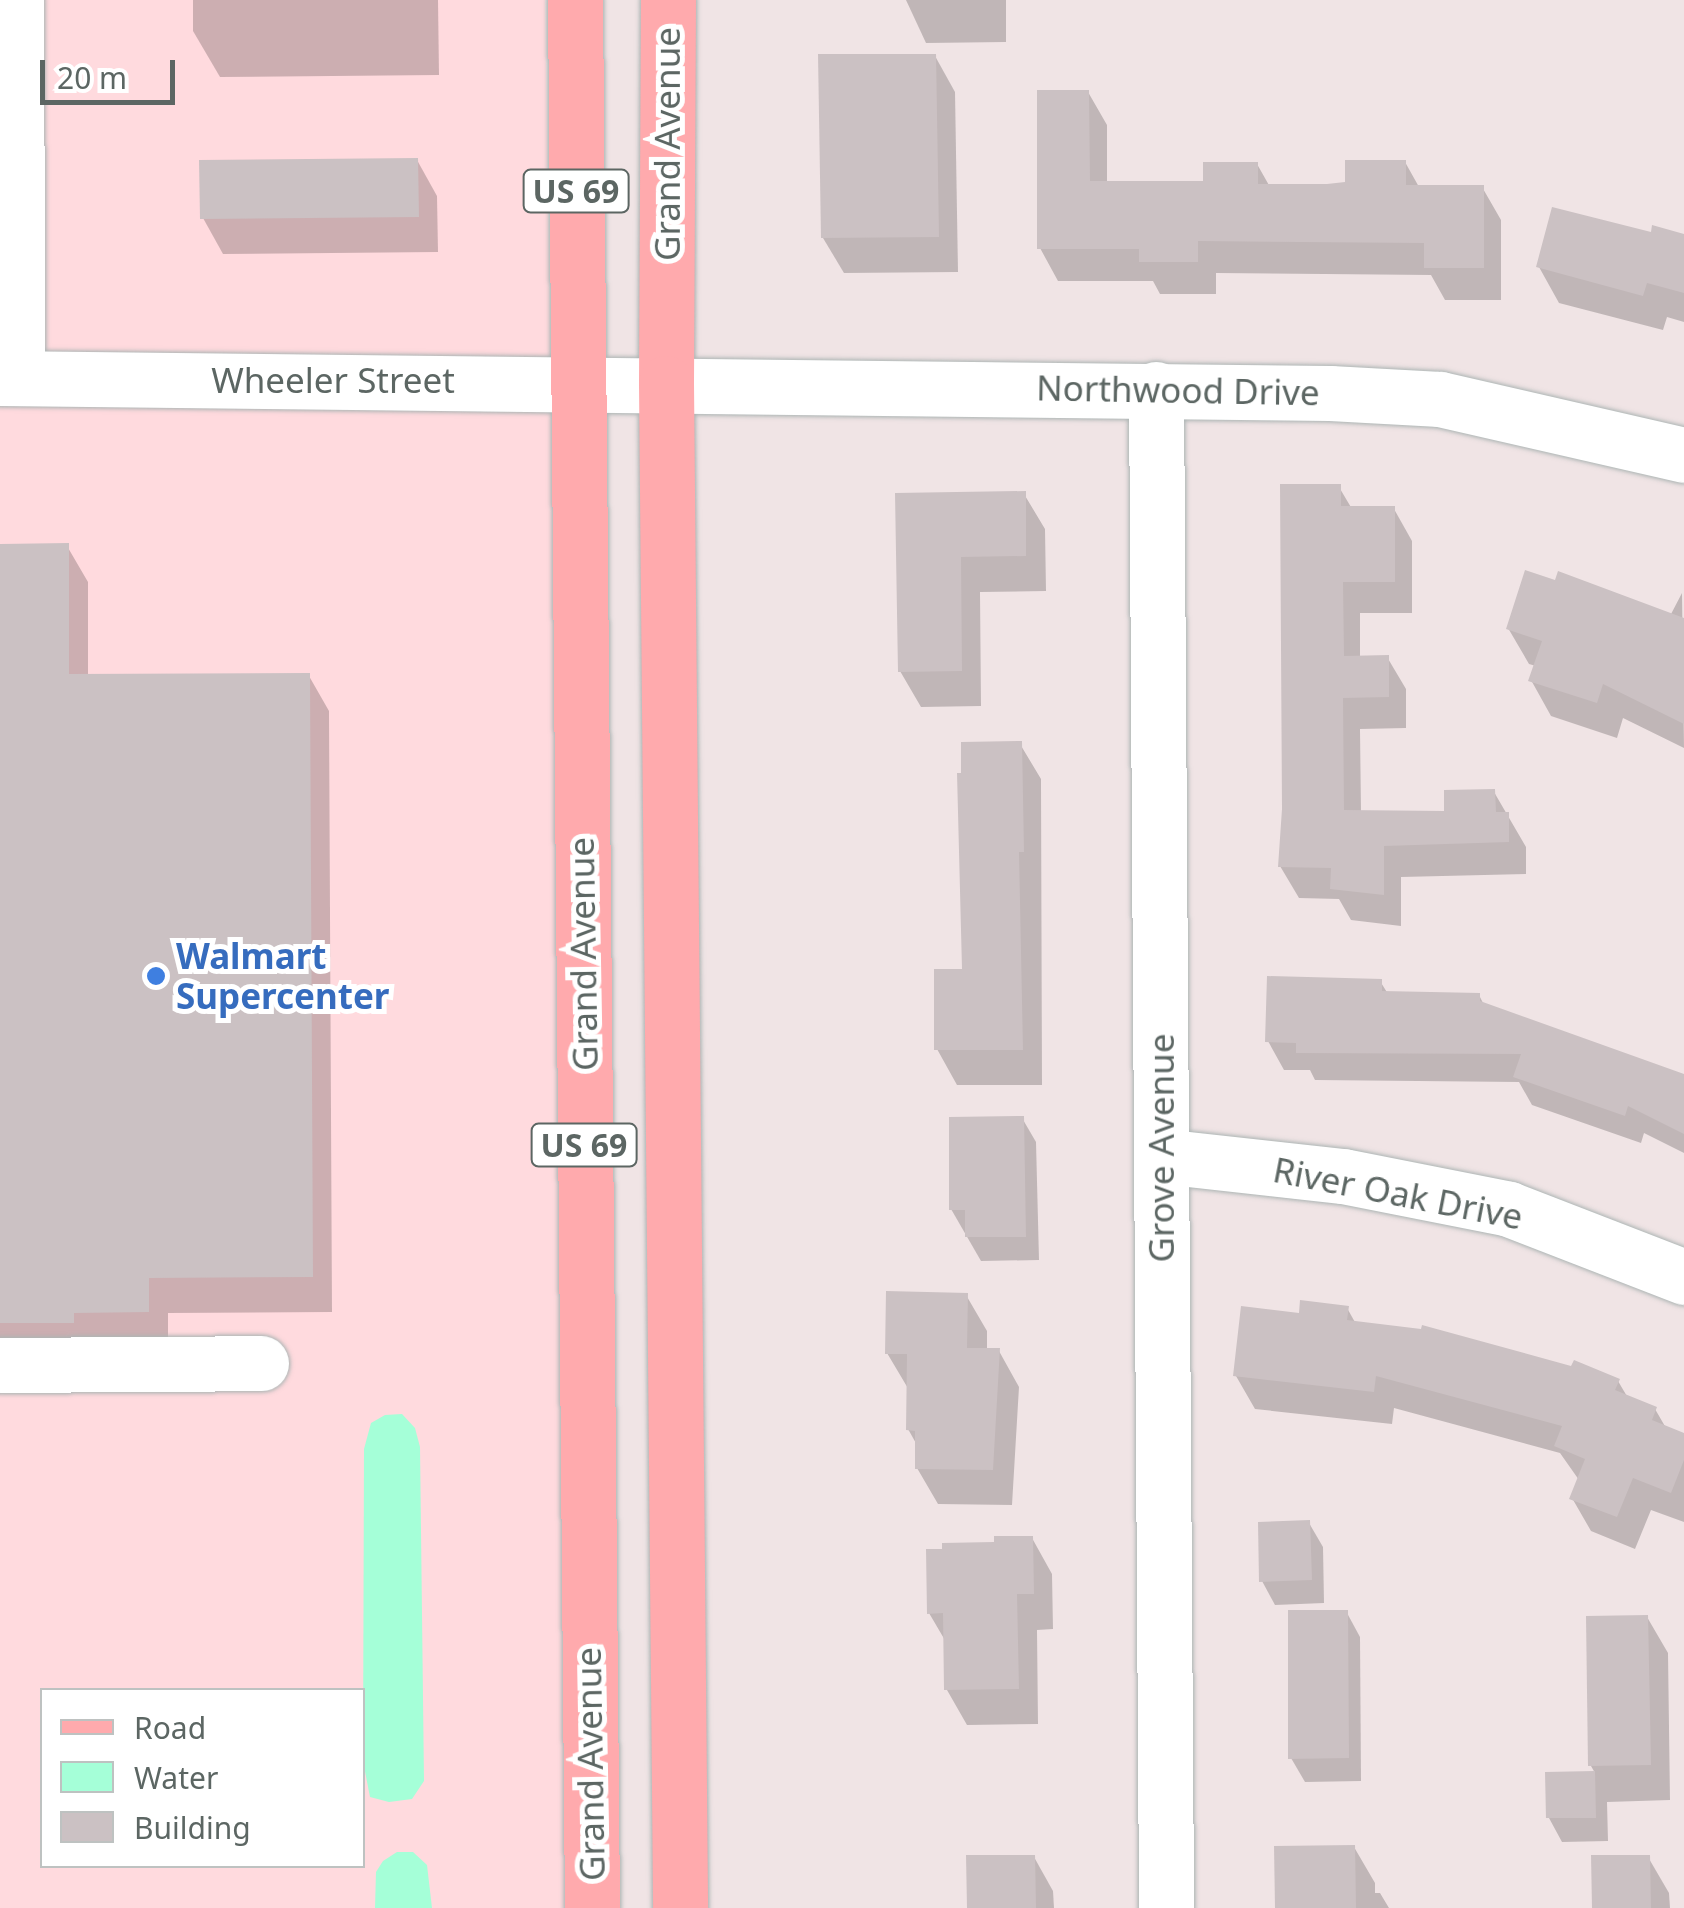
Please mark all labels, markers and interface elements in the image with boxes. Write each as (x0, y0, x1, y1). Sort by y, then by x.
street label: Grand Avenue (646, 27, 688, 261)
scale bar (45, 40, 180, 102)
text: 20 m (57, 57, 127, 98)
road number: US 69 (521, 164, 631, 218)
street label: Wheeler Street (211, 359, 455, 401)
street label: Northwood Drive (1036, 367, 1320, 413)
street label: Grand Avenue (560, 837, 606, 1071)
place label: Walmart Supercenter (176, 935, 389, 1017)
marker: Walmart Supercenter (145, 965, 167, 987)
street label: Grove Avenue (1140, 1033, 1182, 1263)
road number: US 69 (529, 1118, 639, 1172)
street label: River Oak Drive (1270, 1148, 1526, 1238)
street label: Grand Avenue (567, 1647, 613, 1881)
legend (40, 1688, 365, 1868)
text: Road (134, 1707, 206, 1748)
text: Water (134, 1757, 218, 1798)
text: Building (134, 1807, 251, 1848)

